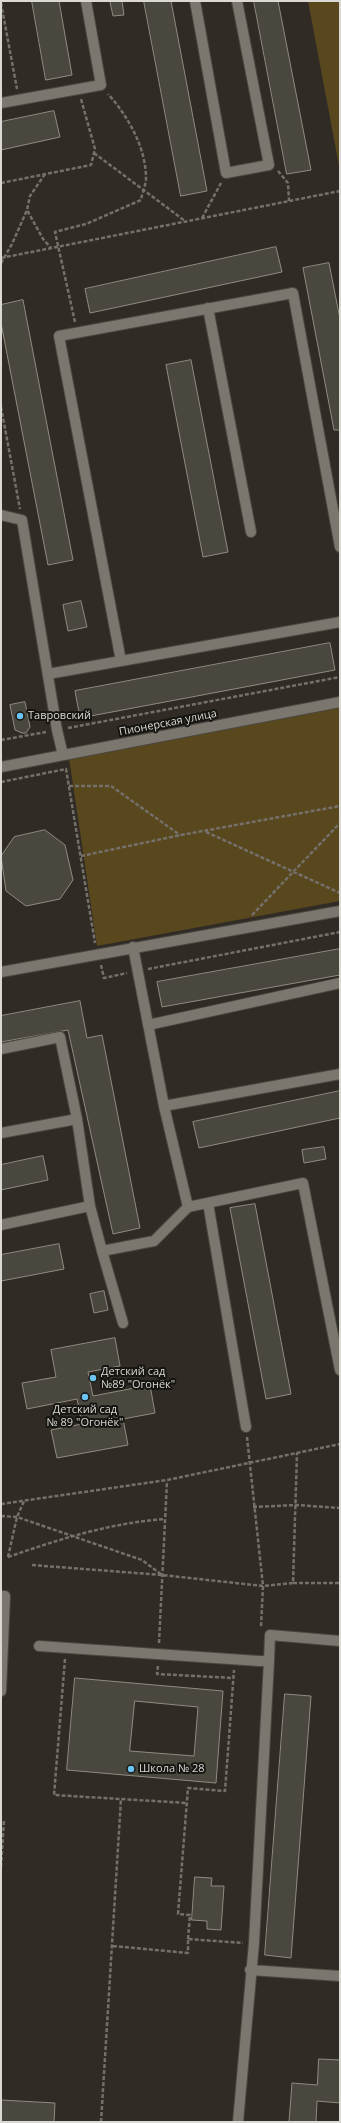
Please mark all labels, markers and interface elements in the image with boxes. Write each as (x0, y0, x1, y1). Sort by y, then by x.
street label: Пионерская улица (118, 707, 218, 739)
place label: Тавровский (28, 709, 91, 723)
marker: Тавровский (15, 711, 25, 721)
place label: Детский сад №89 "Огонёк" (101, 1365, 175, 1391)
marker: Детский сад №89 "Огонёк" (88, 1373, 98, 1383)
marker: Детский сад № 89 "Огонёк" (80, 1392, 90, 1402)
place label: Детский сад № 89 "Огонёк" (46, 1403, 124, 1429)
place label: Школа № 28 (139, 1762, 205, 1776)
marker: Школа № 28 (126, 1764, 136, 1774)

